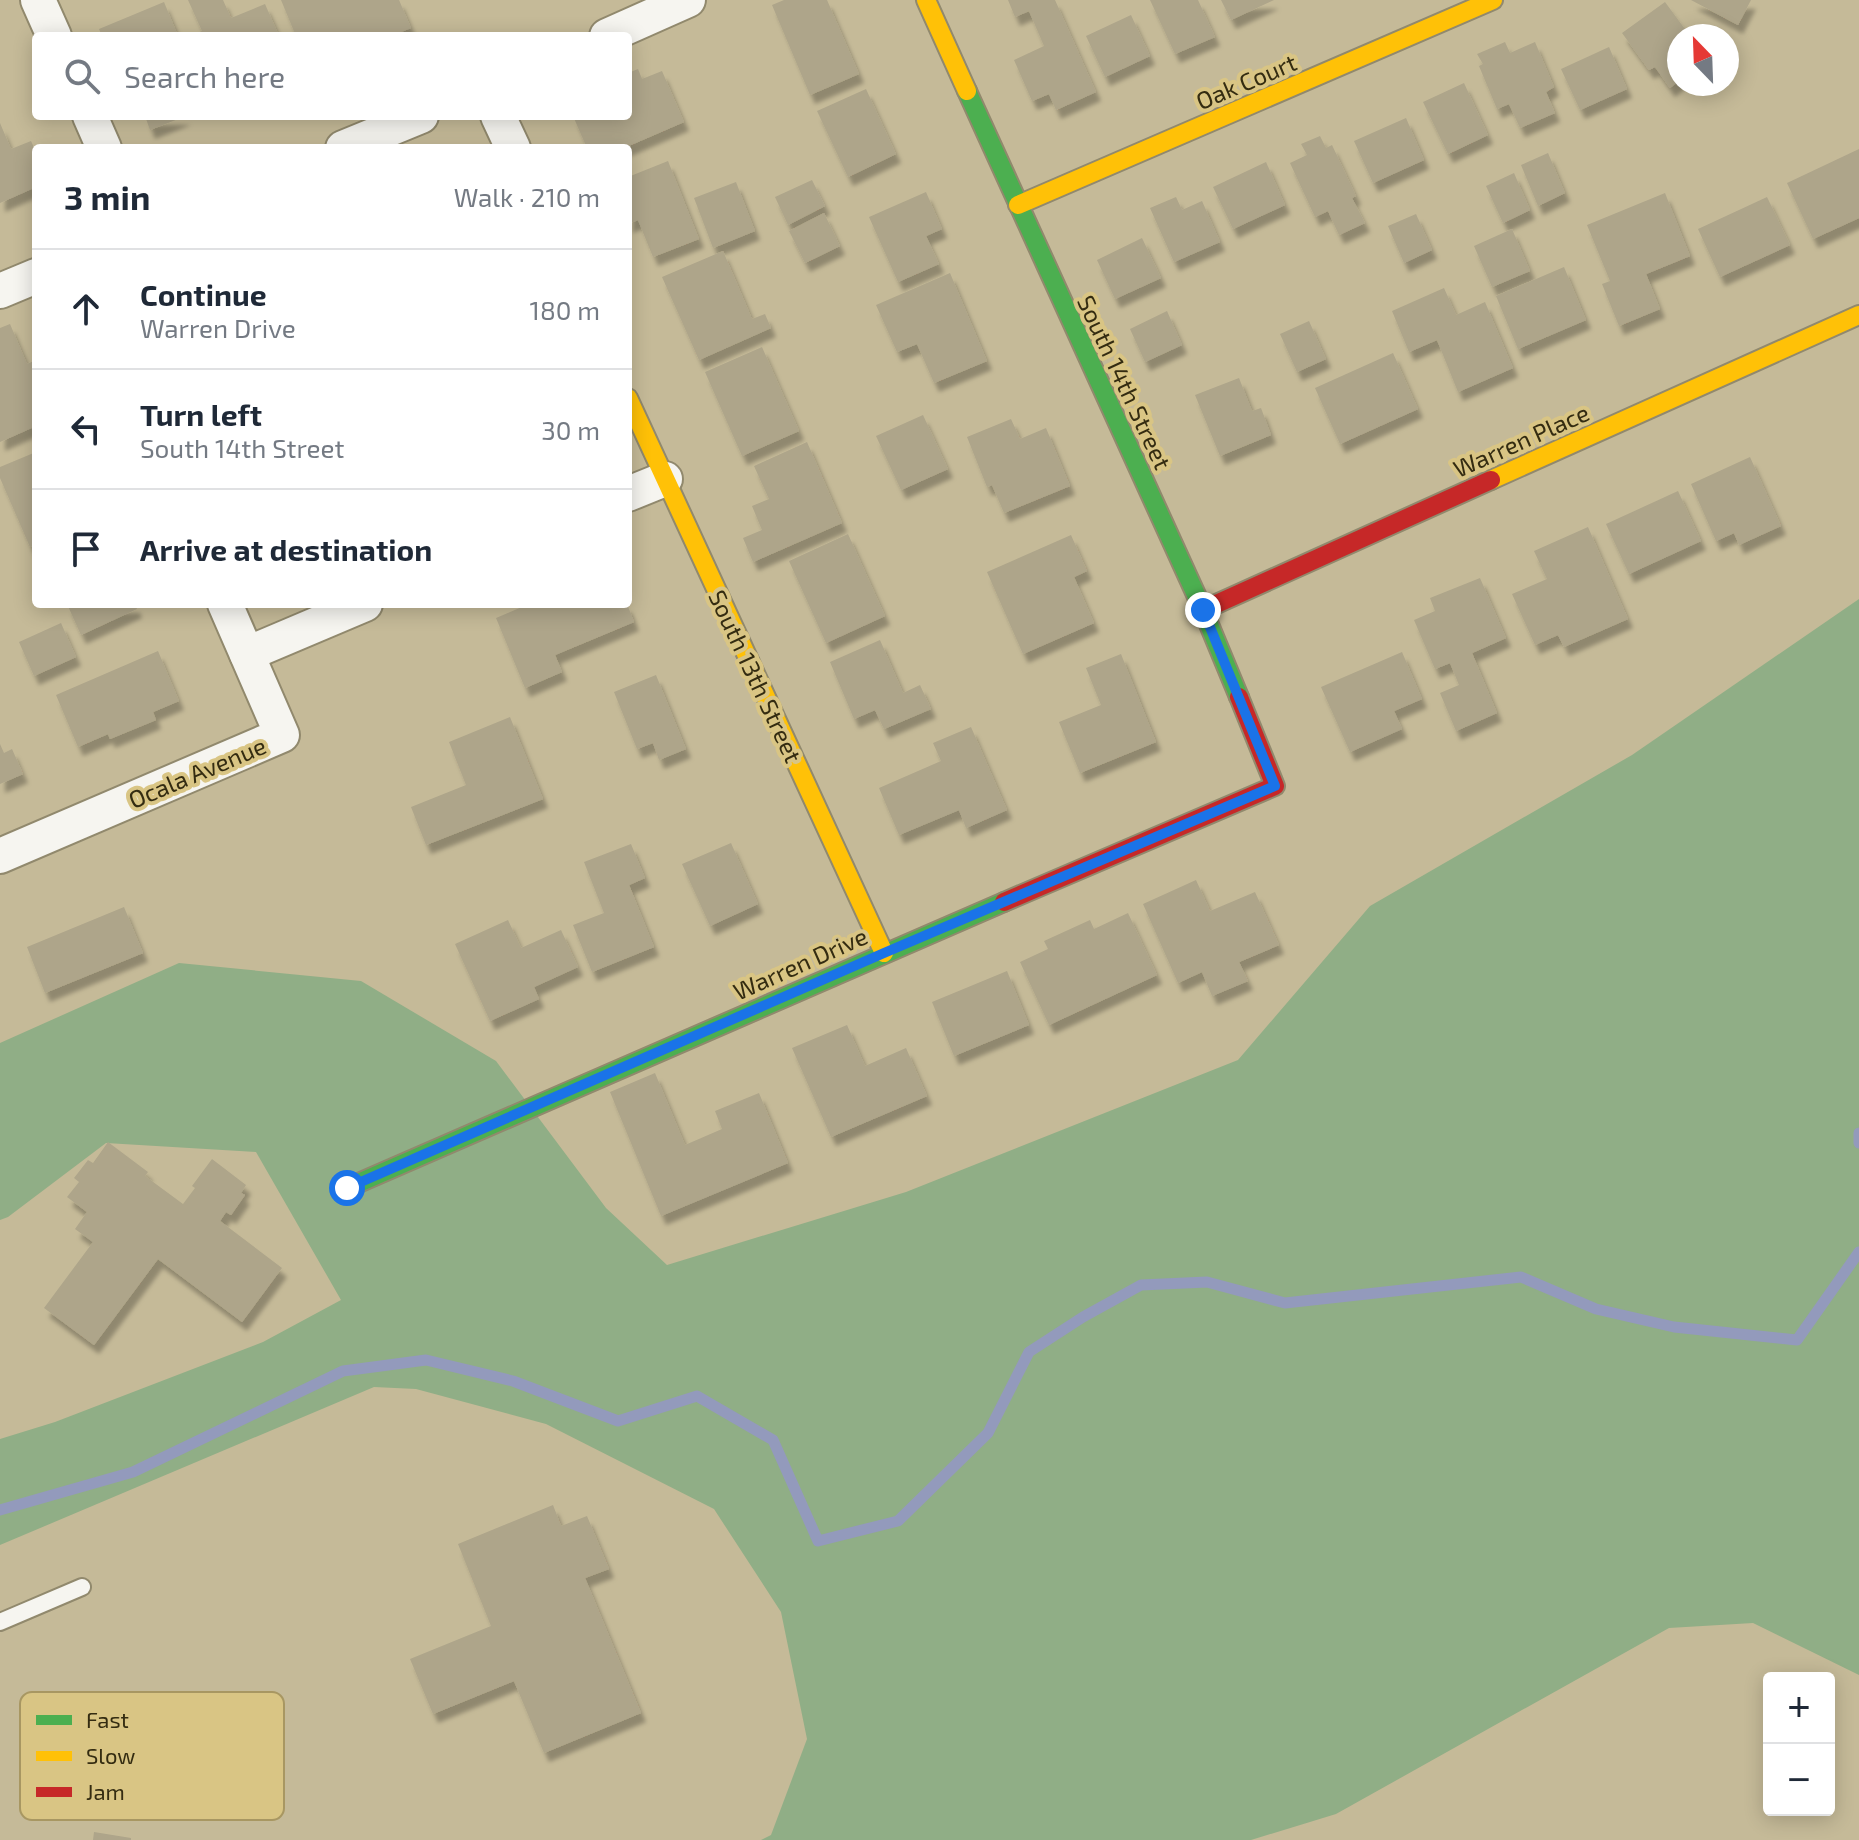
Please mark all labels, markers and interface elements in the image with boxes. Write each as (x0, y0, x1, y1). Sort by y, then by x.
north arrow (1667, 24, 1739, 96)
search box (32, 32, 632, 120)
street label: Oak Court (1191, 47, 1301, 115)
icon: search (60, 54, 104, 98)
text: Search here (124, 58, 285, 94)
text: 3 min (64, 176, 150, 217)
text: Walk · 210 m (454, 181, 600, 212)
text: Continue (140, 276, 267, 312)
icon: ahead (64, 287, 108, 331)
street label: South 14th Street (1072, 290, 1178, 474)
text: 180 m (530, 294, 600, 325)
text: Warren Drive (140, 312, 296, 343)
text: Turn left (140, 396, 262, 432)
street label: Warren Place (1449, 397, 1593, 483)
icon: left (64, 407, 108, 451)
text: 30 m (541, 414, 600, 445)
text: South 14th Street (140, 432, 344, 463)
icon: arrive (64, 527, 108, 571)
text: Arrive at destination (140, 531, 432, 567)
street label: South 13th Street (703, 585, 809, 767)
route end (1185, 592, 1221, 628)
street label: Ocala Avenue (124, 730, 270, 814)
street label: Warren Drive (728, 921, 872, 1005)
route start (329, 1170, 365, 1206)
map controls (1763, 1672, 1835, 1816)
button: + (1763, 1672, 1835, 1744)
legend (20, 1692, 284, 1820)
text: Fast (86, 1706, 129, 1732)
text: Slow (86, 1742, 135, 1768)
button: − (1763, 1744, 1835, 1816)
text: Jam (86, 1778, 125, 1804)

